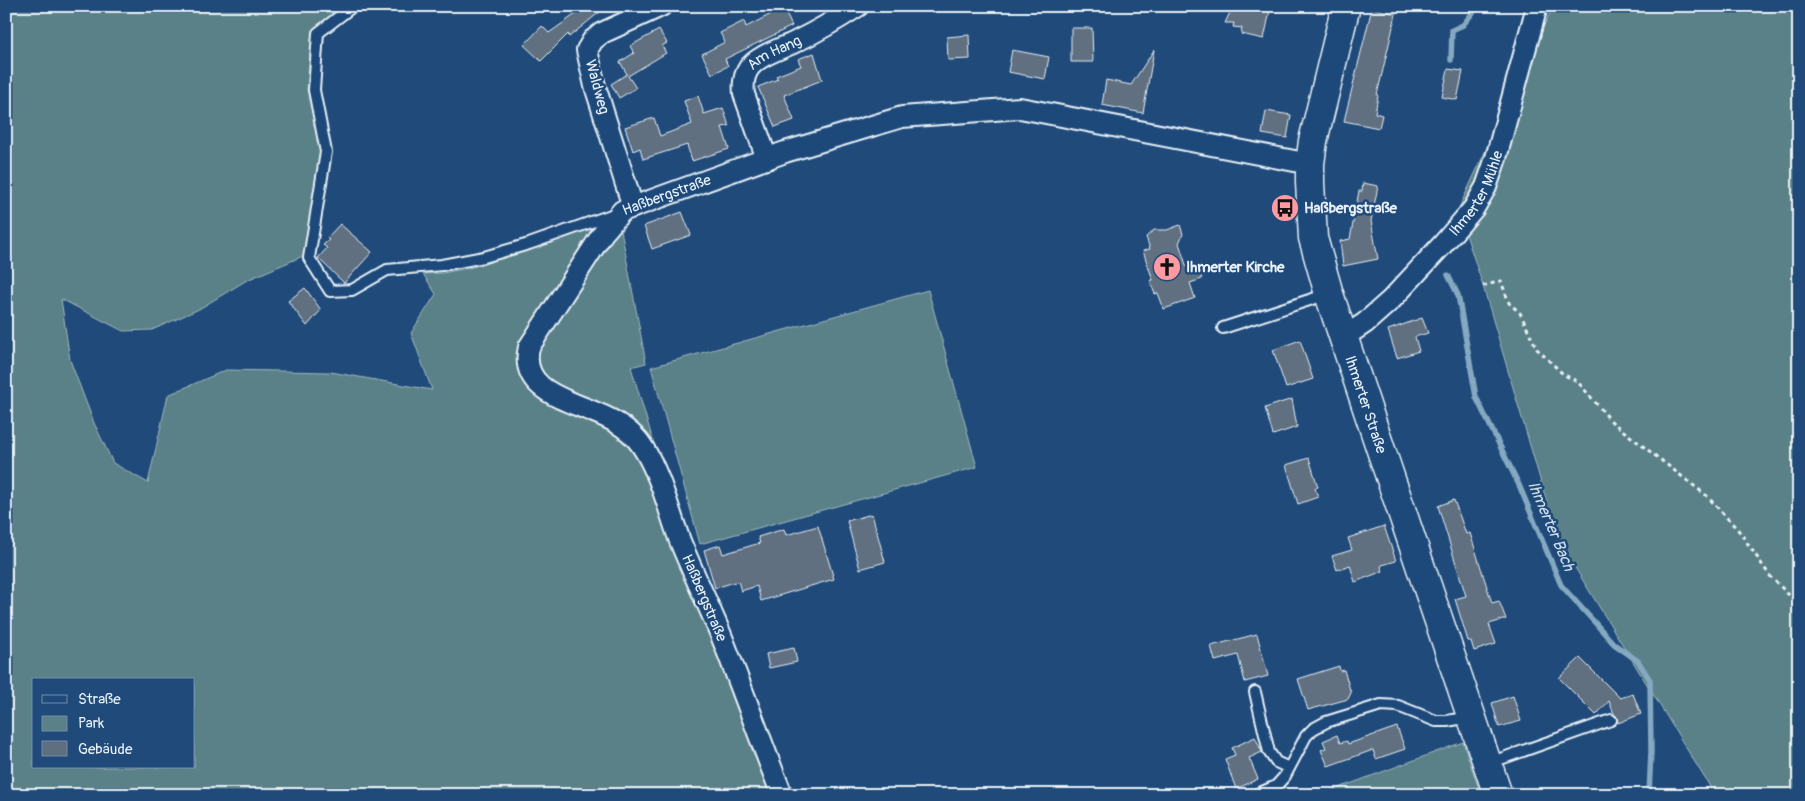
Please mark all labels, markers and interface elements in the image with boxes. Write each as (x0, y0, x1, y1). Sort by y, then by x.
street label: Am Hang (743, 31, 805, 74)
street label: Waldweg (581, 58, 613, 116)
street label: Ihmerter Mühle (1445, 148, 1507, 240)
street label: Haßbergstraße (620, 170, 714, 220)
bus stop icon: Haßbergstraße (1270, 193, 1300, 223)
place label: Haßbergstraße (1304, 199, 1398, 218)
church icon: Ihmerter Kirche (1152, 252, 1182, 282)
place label: Ihmerter Kirche (1186, 258, 1285, 277)
street label: Ihmerter Straße (1341, 353, 1391, 457)
water label: Ihmerter Bach (1523, 478, 1579, 575)
street label: Haßbergstraße (677, 551, 731, 645)
legend (32, 678, 195, 768)
text: Straße (78, 690, 121, 709)
text: Park (78, 714, 105, 733)
text: Gebäude (78, 740, 133, 759)

